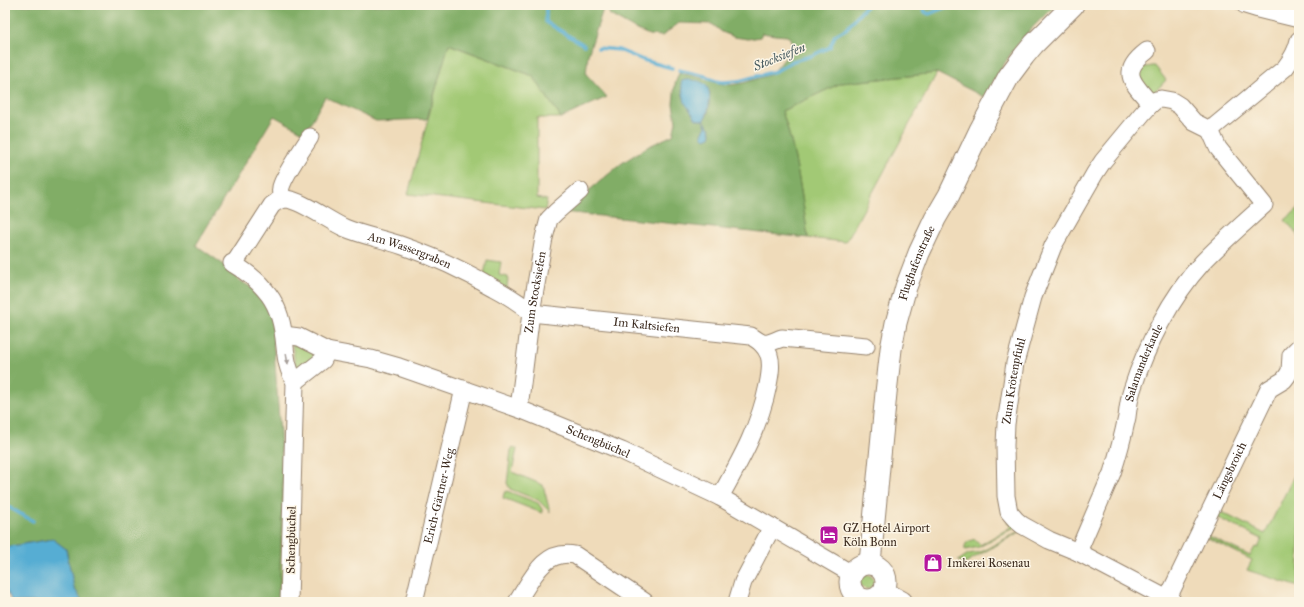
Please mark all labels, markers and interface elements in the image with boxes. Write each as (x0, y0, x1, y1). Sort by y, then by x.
water label: Stocksiefen (750, 39, 808, 75)
street label: Flughafenstraße (896, 223, 938, 302)
street label: Am Wassergraben (365, 229, 454, 272)
street label: Zum Stocksiefen (522, 250, 549, 334)
street label: Im Kaltsiefen (613, 315, 681, 336)
street label: Salamanderkaule (1122, 322, 1166, 403)
street label: Zum Krötenpfuhl (999, 335, 1029, 425)
one-way arrow (284, 353, 290, 365)
street label: Schengbüchel (564, 422, 633, 461)
street label: Längsbroich (1210, 439, 1249, 501)
street label: Erich-Gärtner-Weg (421, 446, 458, 545)
street label: Schengbüchel (283, 505, 300, 574)
place label: GZ Hotel Airport Köln Bonn (843, 521, 931, 549)
hotel icon: GZ Hotel Airport Köln Bonn (818, 524, 840, 546)
shop icon: Imkerei Rosenau (922, 552, 944, 574)
place label: Imkerei Rosenau (947, 556, 1030, 570)

